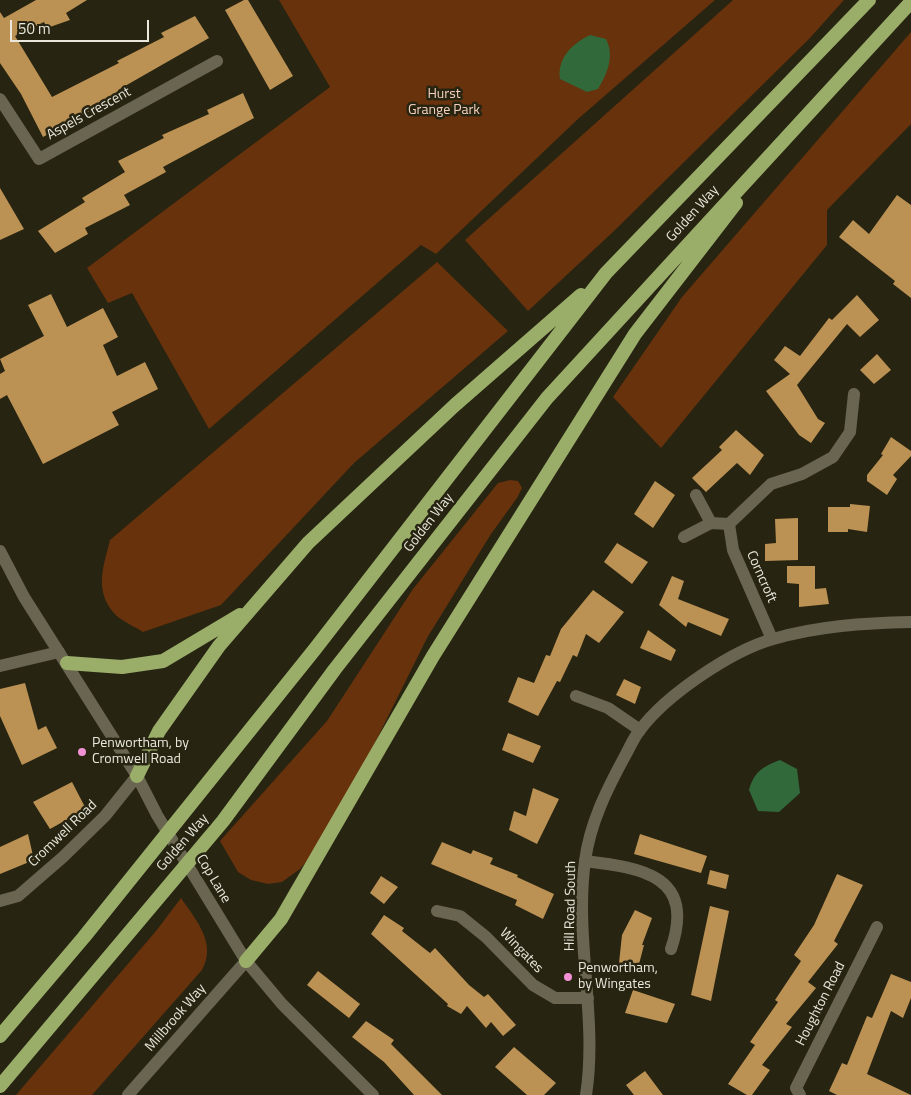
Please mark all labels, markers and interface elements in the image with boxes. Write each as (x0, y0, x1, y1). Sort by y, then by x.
scale bar (12, 10, 151, 42)
text: 50 m (18, 17, 51, 40)
street label: Aspels Crescent (44, 84, 134, 144)
park label: Hurst Grange Park (408, 87, 480, 120)
street label: Golden Way (663, 182, 723, 246)
street label: Golden Way (401, 490, 457, 556)
street label: Corncroft (742, 548, 780, 606)
place label: Penwortham, by Cromwell Road (92, 736, 189, 769)
marker: Penwortham, by Cromwell Road (76, 746, 88, 758)
street label: Cromwell Road (25, 797, 101, 871)
street label: Golden Way (154, 811, 212, 875)
street label: Cop Lane (192, 852, 234, 906)
street label: Hill Road South (562, 861, 580, 951)
street label: Wingates (496, 925, 546, 977)
street label: Houghton Road (793, 959, 849, 1049)
place label: Penwortham, by Wingates (578, 961, 658, 994)
marker: Penwortham, by Wingates (562, 971, 574, 983)
street label: Millbrook Way (142, 981, 210, 1055)

